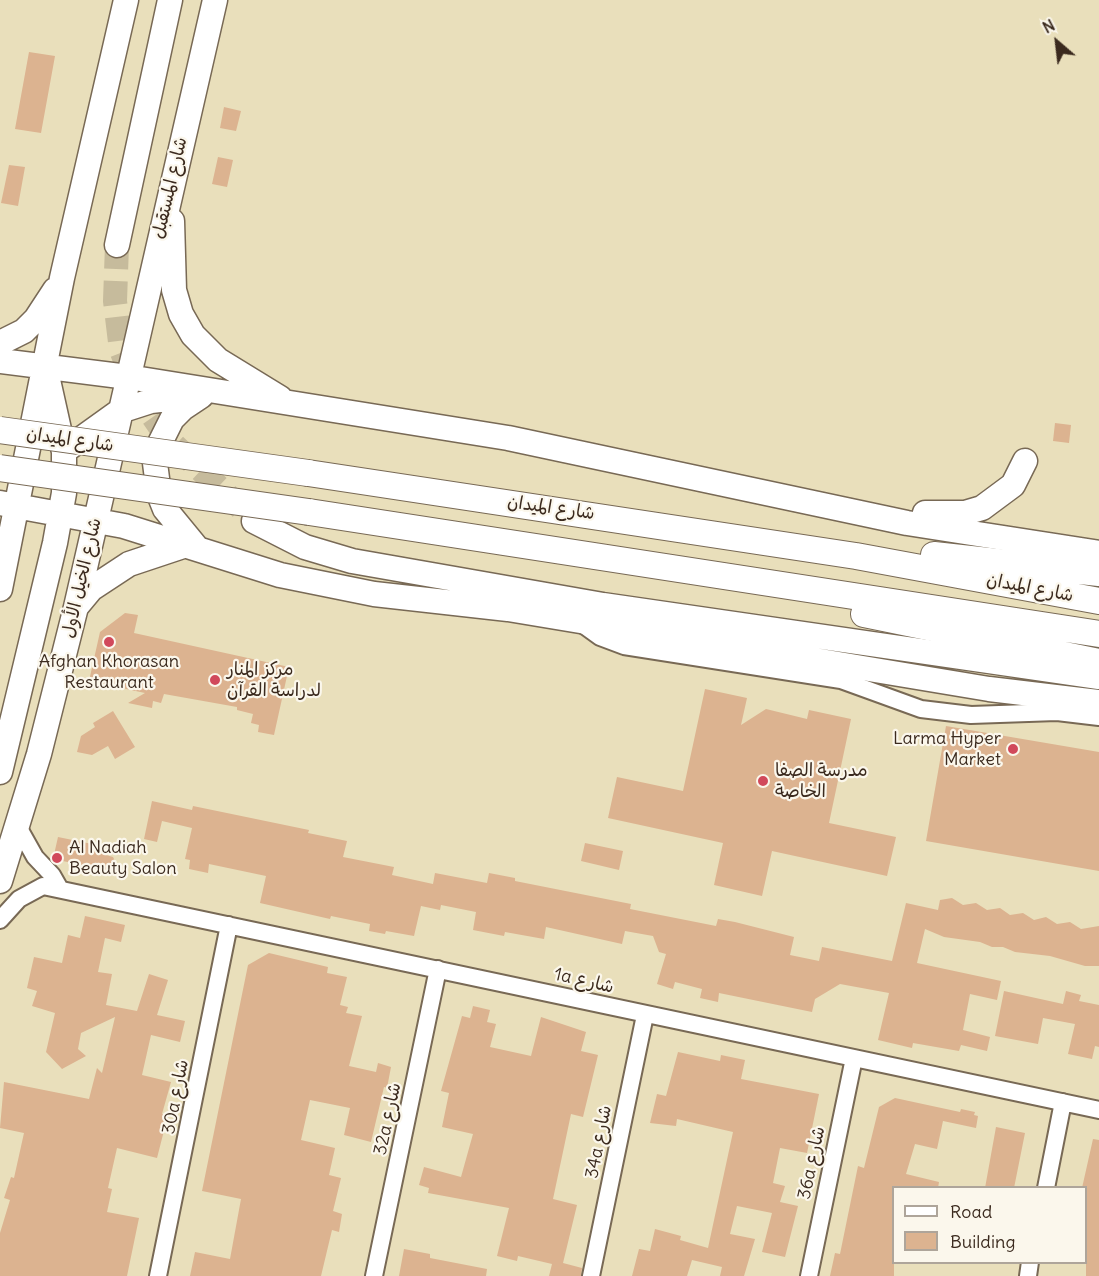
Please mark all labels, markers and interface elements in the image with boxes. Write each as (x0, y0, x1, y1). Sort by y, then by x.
north arrow (1027, 12, 1087, 72)
text: N (1039, 15, 1058, 38)
street label: شارع المستقبل (148, 135, 192, 241)
street label: شارع الميدان (25, 423, 115, 457)
street label: شارع الميدان (506, 491, 596, 525)
street label: شارع الخيل الأول (58, 516, 106, 640)
street label: شارع الميدان (985, 569, 1075, 607)
marker: Afghan Khorasan Restaurant (102, 635, 116, 649)
place label: Afghan Khorasan Restaurant (39, 651, 179, 694)
place label: مركز المنار لدراسة القرآن (227, 659, 321, 702)
marker: مركز المنار لدراسة القرآن (208, 673, 222, 687)
place label: Larma Hyper Market (893, 728, 1001, 771)
marker: Larma Hyper Market (1006, 742, 1020, 756)
place label: مدرسة الصفا الخاصة (775, 760, 868, 802)
marker: مدرسة الصفا الخاصة (756, 774, 770, 788)
place label: Al Nadiah Beauty Salon (69, 837, 177, 880)
marker: Al Nadiah Beauty Salon (50, 851, 64, 865)
street label: 1a شارع (552, 964, 616, 998)
street label: 30a شارع (158, 1058, 194, 1136)
street label: 32a شارع (370, 1081, 406, 1157)
street label: 34a شارع (581, 1104, 617, 1180)
street label: 36a شارع (794, 1125, 830, 1201)
legend (892, 1186, 1087, 1264)
text: Road (950, 1200, 992, 1223)
text: Building (950, 1230, 1015, 1253)

